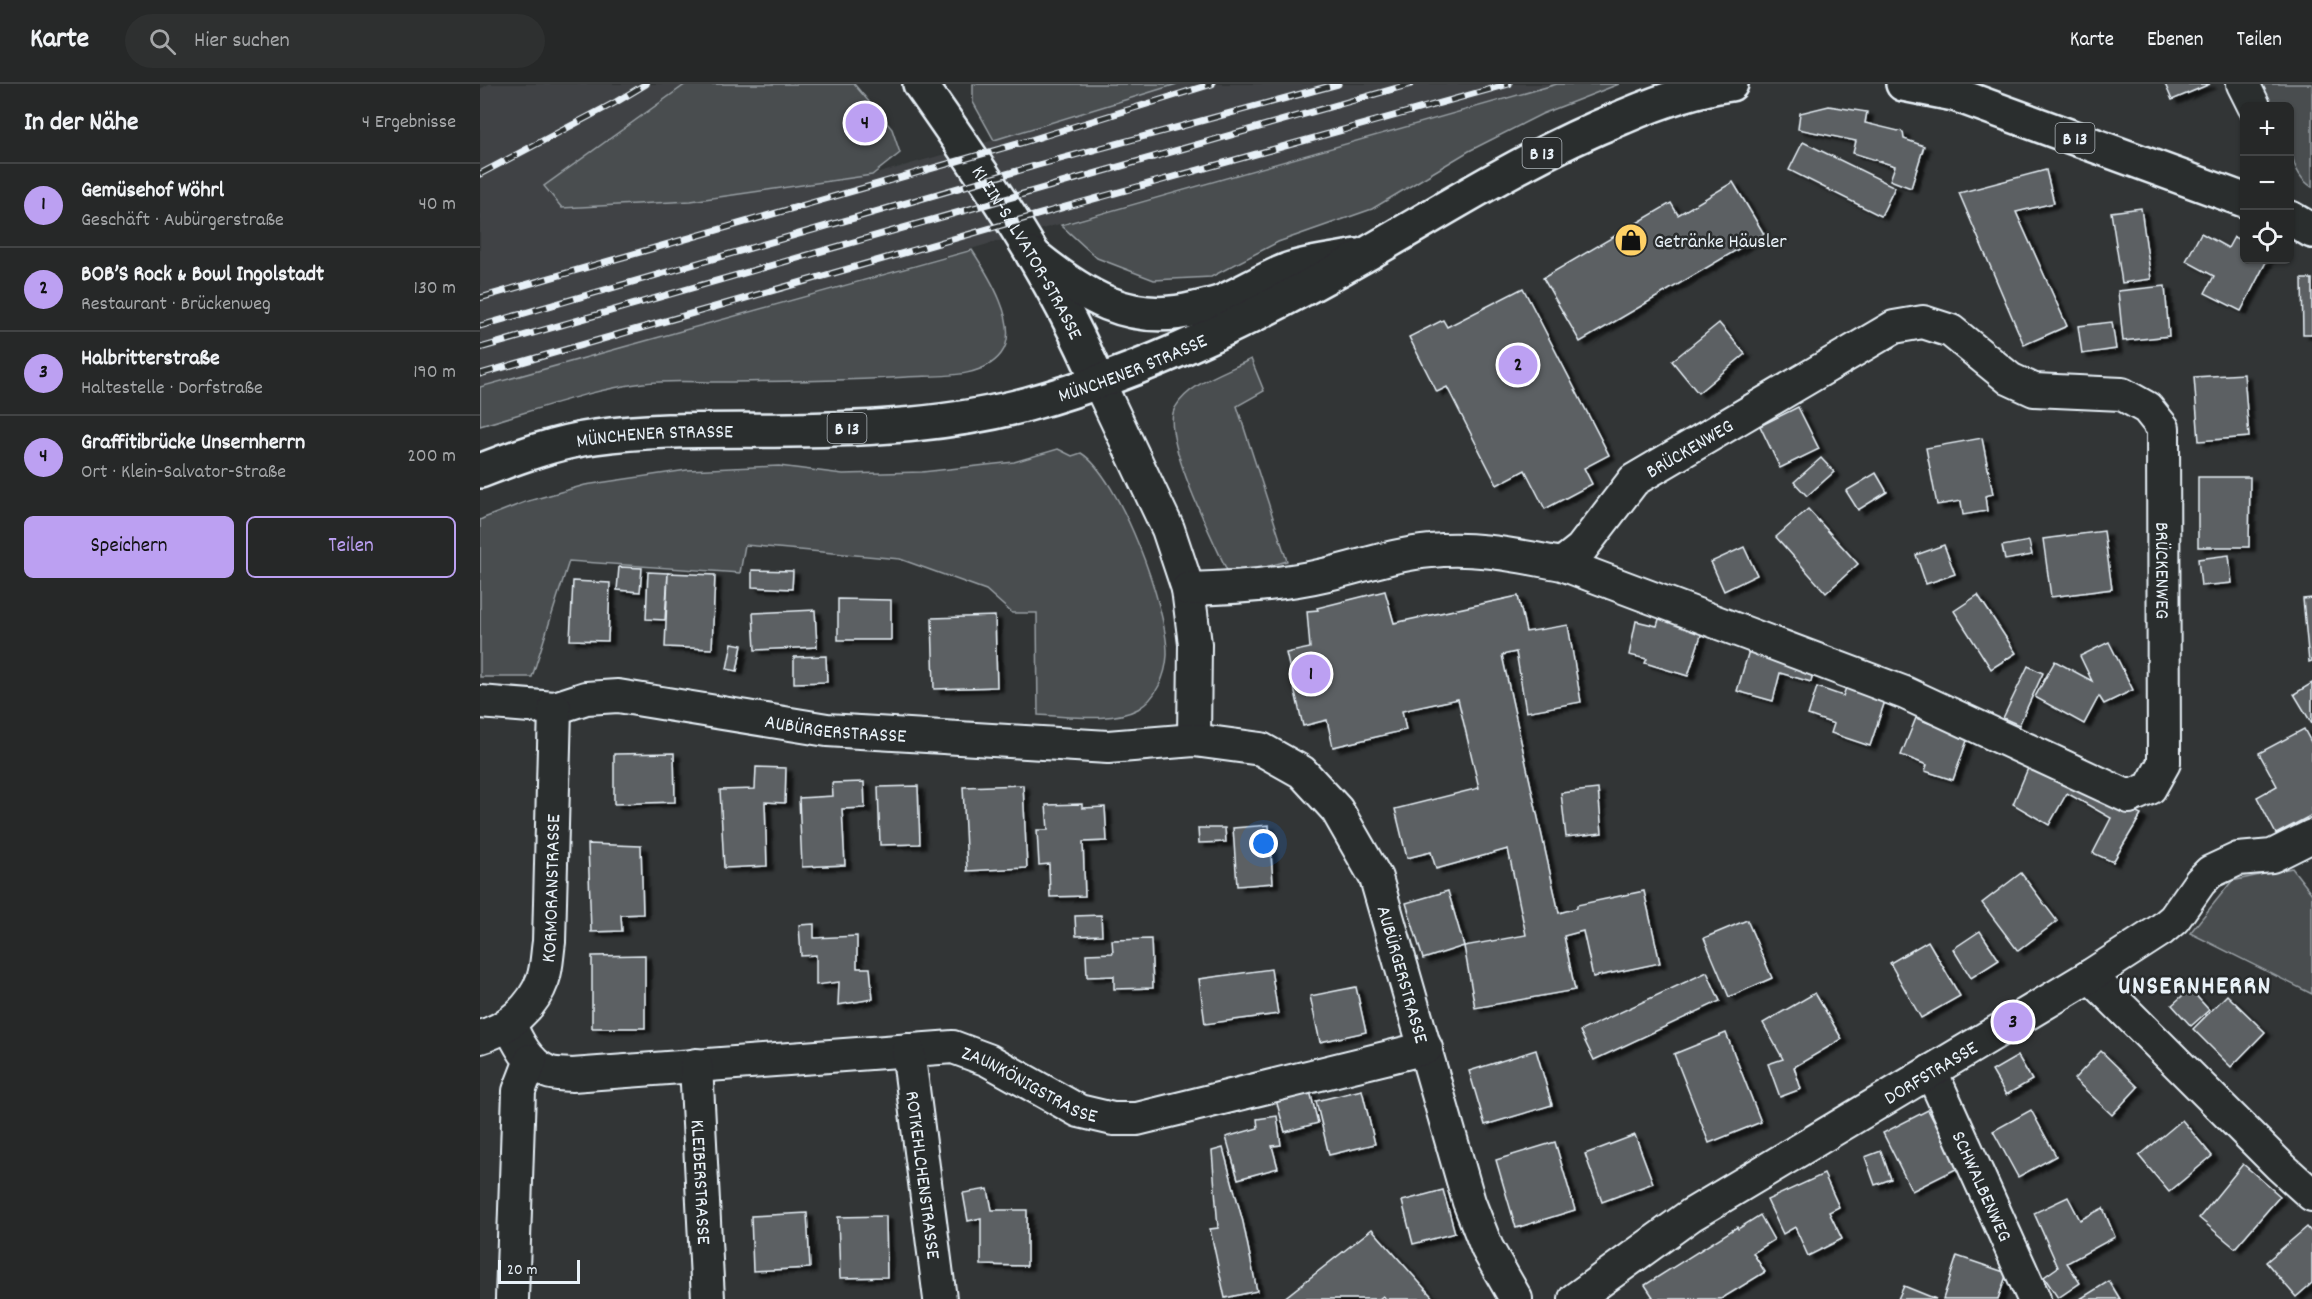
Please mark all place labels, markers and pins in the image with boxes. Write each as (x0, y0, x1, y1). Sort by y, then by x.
pin: 4 (846, 100, 884, 146)
shop icon: Getränke Häusler (1613, 222, 1649, 258)
place label: Getränke Häusler (1654, 229, 1787, 257)
pin: 2 (1498, 342, 1538, 388)
pin: 1 (1292, 652, 1330, 696)
pin: 3 (1994, 1000, 2032, 1044)

